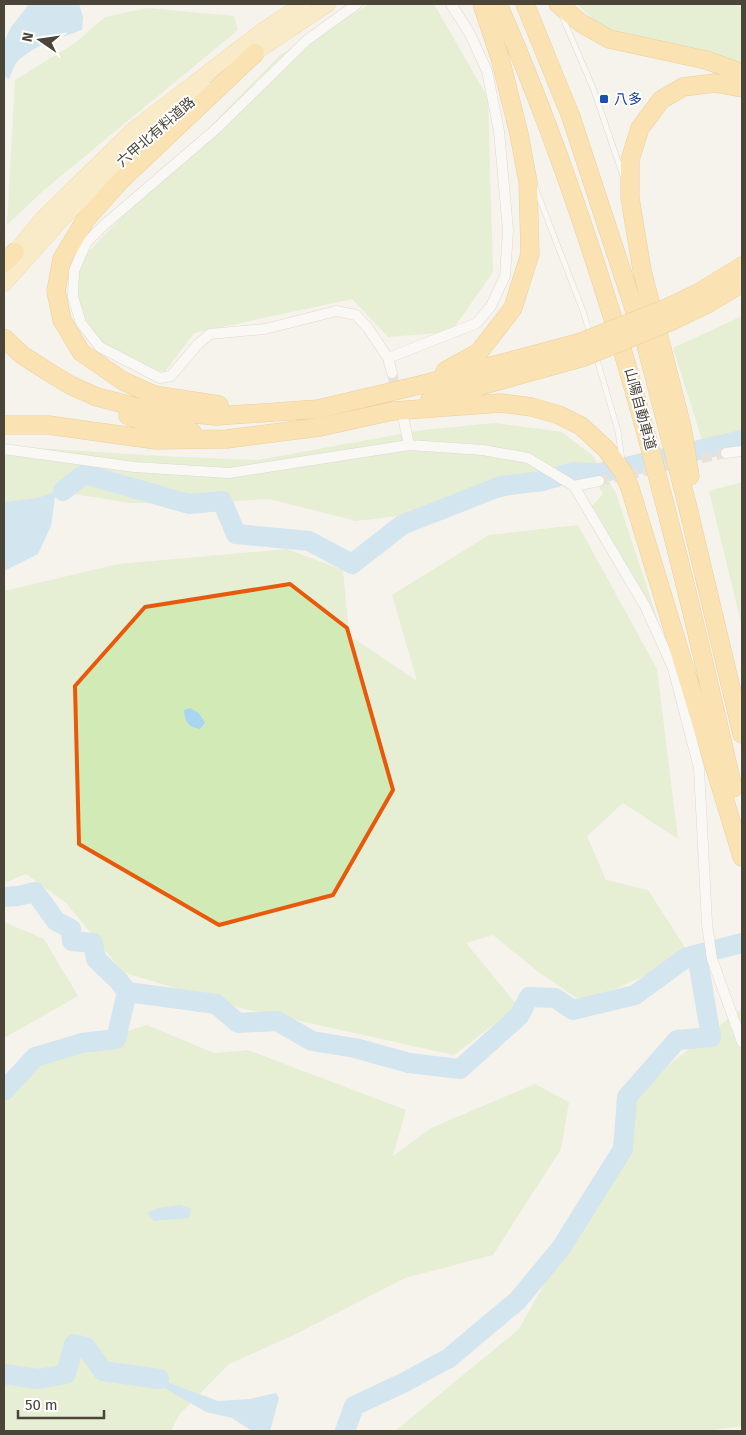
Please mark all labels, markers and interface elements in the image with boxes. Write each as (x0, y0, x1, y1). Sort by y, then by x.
north arrow (15, 15, 65, 65)
text: N (18, 31, 37, 44)
place label: 八多 (614, 91, 642, 108)
street label: 六甲北有料道路 (113, 93, 199, 171)
marker: 八多 (598, 93, 610, 105)
street label: 山陽自動車道 (621, 366, 659, 452)
scale bar (18, 1388, 104, 1420)
text: 50 m (25, 1396, 58, 1414)

